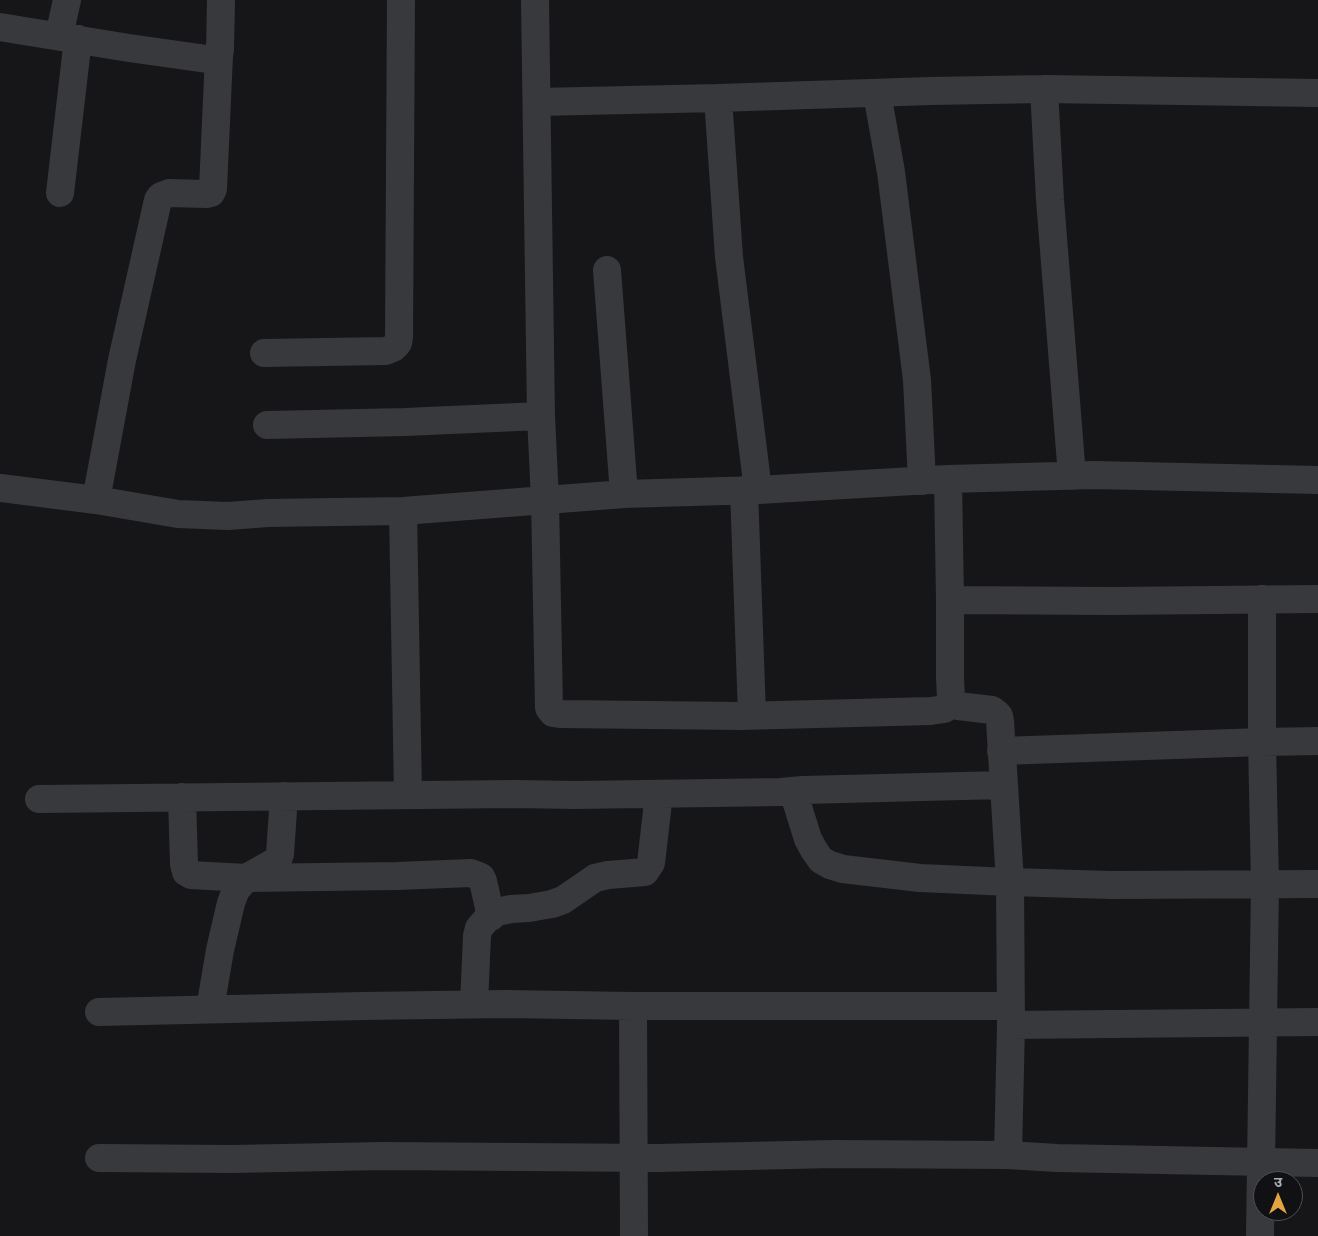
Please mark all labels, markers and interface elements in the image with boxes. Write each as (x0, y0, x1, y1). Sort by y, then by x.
north arrow (1253, 1171, 1303, 1221)
text: उ (1274, 1172, 1282, 1191)

